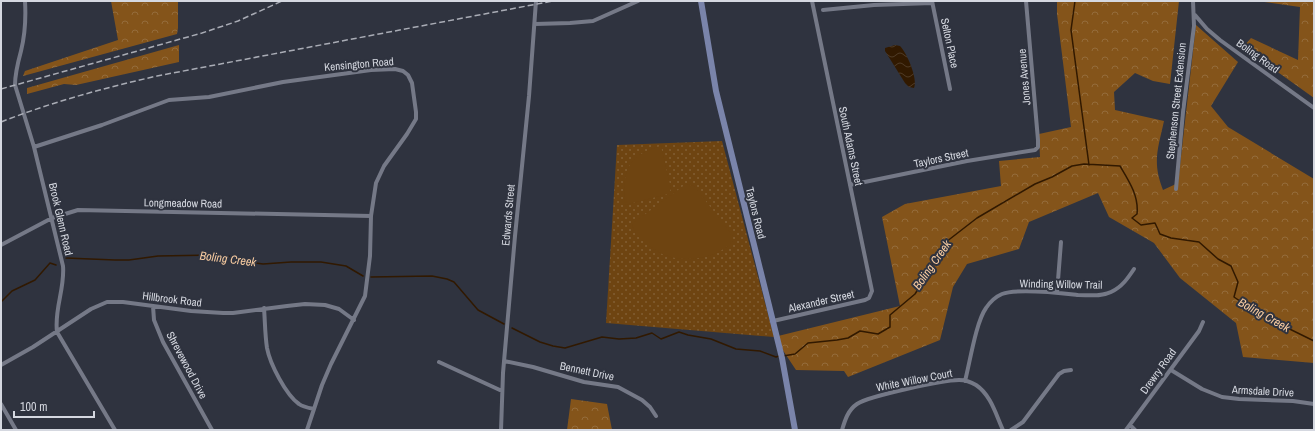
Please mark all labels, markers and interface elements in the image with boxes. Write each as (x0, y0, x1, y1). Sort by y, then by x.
street label: Selton Place (938, 17, 962, 69)
street label: Boling Road (1234, 36, 1282, 76)
street label: Stephenson Street Extension (1163, 42, 1189, 160)
street label: Jones Avenue (1015, 48, 1033, 106)
street label: Kensington Road (324, 54, 394, 74)
street label: South Adams Street (836, 105, 866, 187)
street label: Taylors Street (912, 145, 970, 171)
street label: Brook Glenn Road (46, 181, 76, 257)
street label: Edwards Street (498, 183, 518, 246)
street label: Taylors Road (743, 186, 769, 240)
street label: Longmeadow Road (144, 195, 222, 211)
water label: Boling Creek (909, 236, 955, 293)
water label: Boling Creek (199, 248, 258, 271)
street label: Winding Willow Trail (1020, 276, 1102, 292)
street label: Alexander Street (786, 287, 856, 316)
street label: Hillbrook Road (142, 288, 202, 310)
water label: Boling Creek (1235, 294, 1294, 336)
street label: Shrevewood Drive (163, 329, 211, 401)
street label: Drewry Road (1137, 346, 1179, 396)
street label: Bennett Drive (559, 358, 615, 384)
street label: White Willow Court (875, 366, 954, 394)
street label: Armsdale Drive (1231, 382, 1294, 400)
scale bar (14, 393, 94, 419)
text: 100 m (20, 399, 47, 415)

